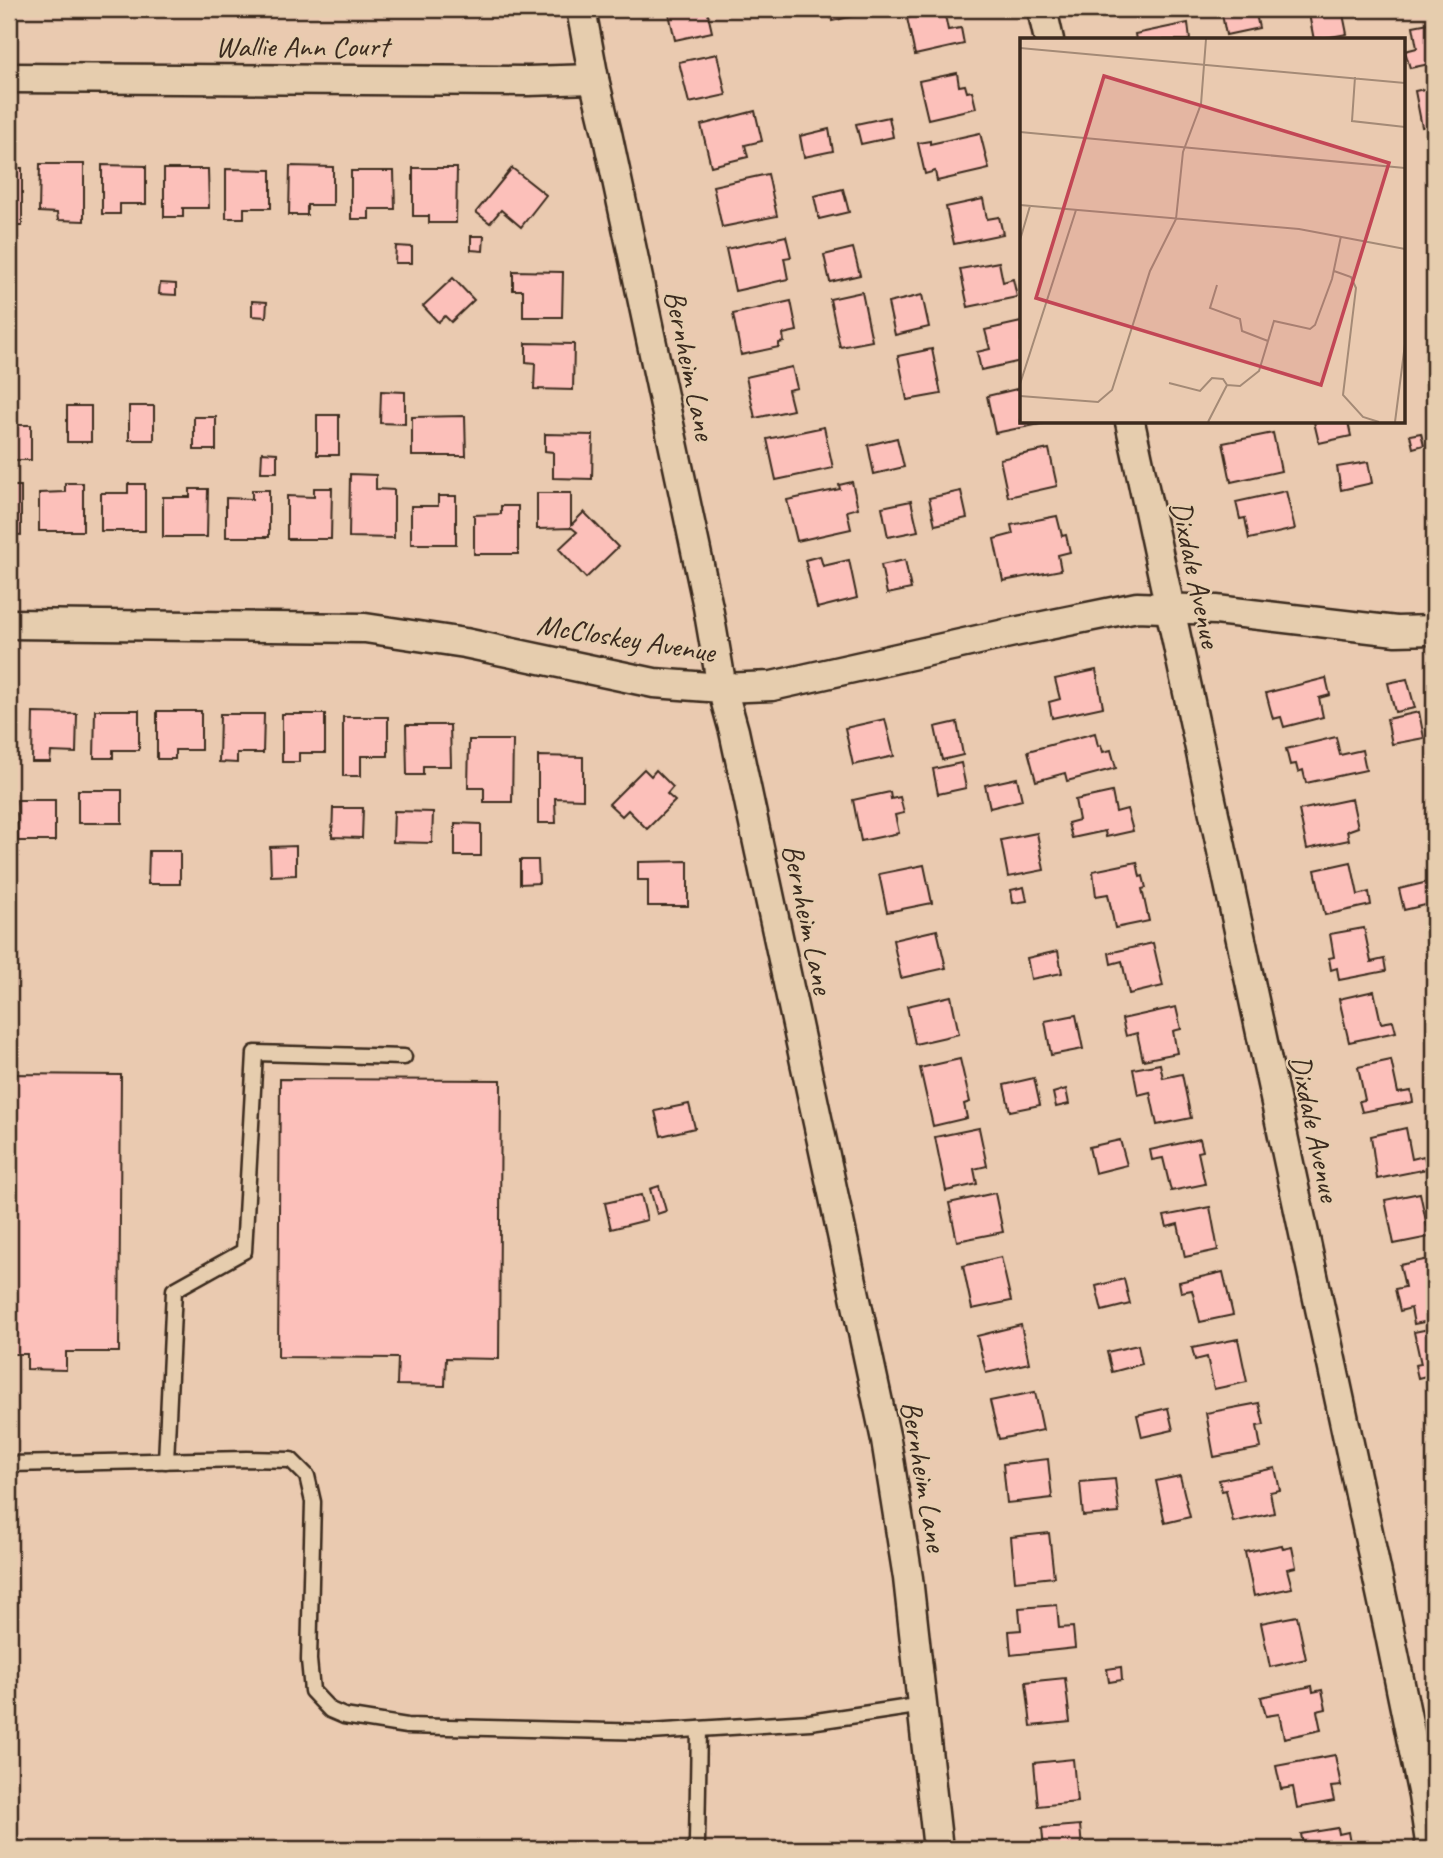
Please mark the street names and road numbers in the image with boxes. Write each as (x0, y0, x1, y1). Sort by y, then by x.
street label: Wallie Ann Court (215, 27, 393, 65)
street label: Bernheim Lane (656, 287, 725, 445)
street label: Dixdale Avenue (1162, 497, 1230, 653)
street label: McCloskey Avenue (534, 605, 720, 671)
street label: Bernheim Lane (774, 841, 843, 999)
street label: Dixdale Avenue (1281, 1051, 1349, 1207)
street label: Bernheim Lane (892, 1398, 956, 1556)

